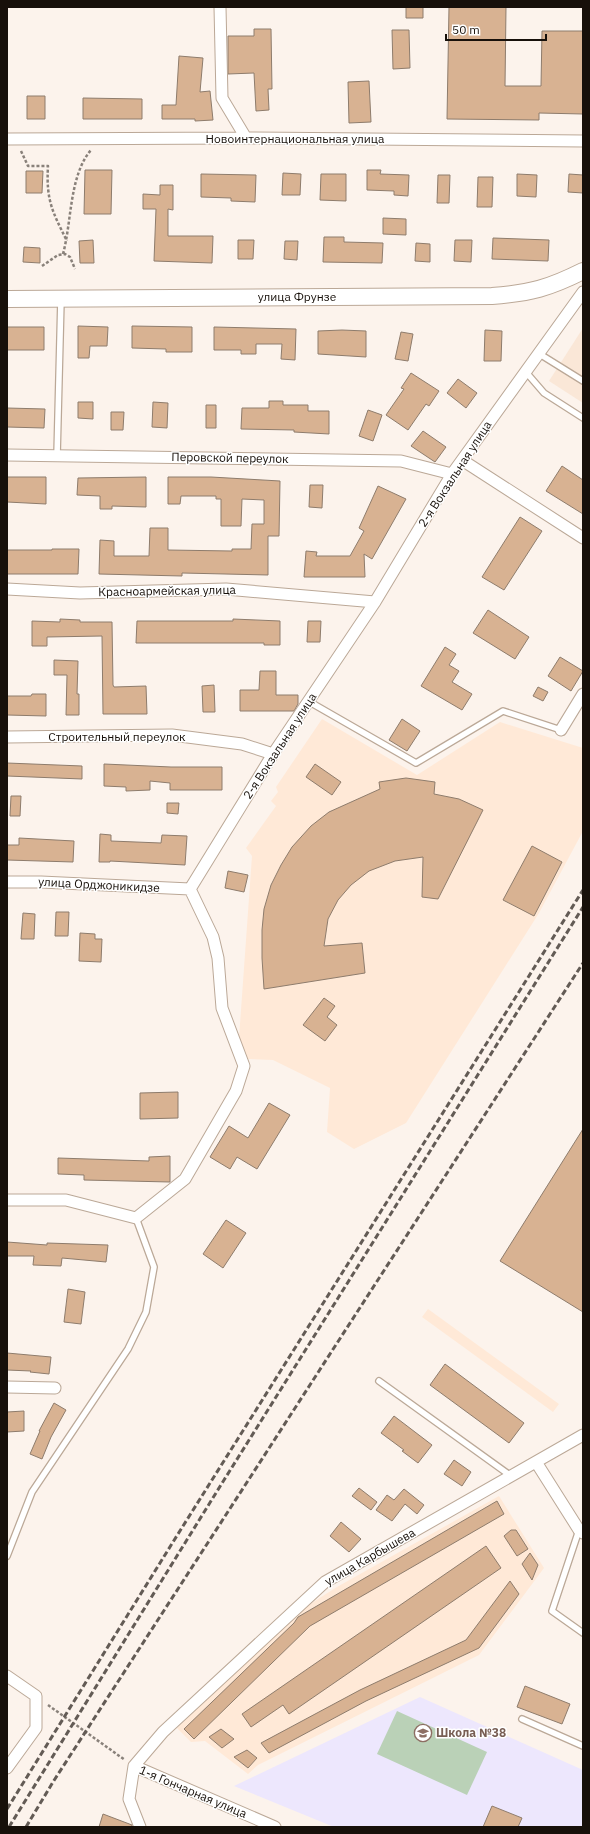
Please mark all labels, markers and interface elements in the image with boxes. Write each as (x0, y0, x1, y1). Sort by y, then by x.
scale bar (446, 16, 546, 42)
text: 50 m (452, 22, 480, 37)
street label: Новоинтернациональная улица (206, 131, 385, 146)
street label: улица Фрунзе (258, 289, 337, 304)
street label: 2-я Вокзальная улица (415, 417, 495, 530)
street label: Перовской переулок (171, 449, 289, 466)
street label: Красноармейская улица (98, 582, 237, 599)
street label: 2-я Вокзальная улица (240, 689, 320, 802)
street label: Строительный переулок (48, 729, 186, 744)
street label: улица Орджоникидзе (38, 874, 161, 895)
street label: улица Карбышева (322, 1524, 418, 1589)
school or university icon: Школа №38 (413, 1723, 433, 1743)
place label: Школа №38 (436, 1725, 506, 1740)
street label: 1-я Гончарная улица (137, 1762, 250, 1821)

